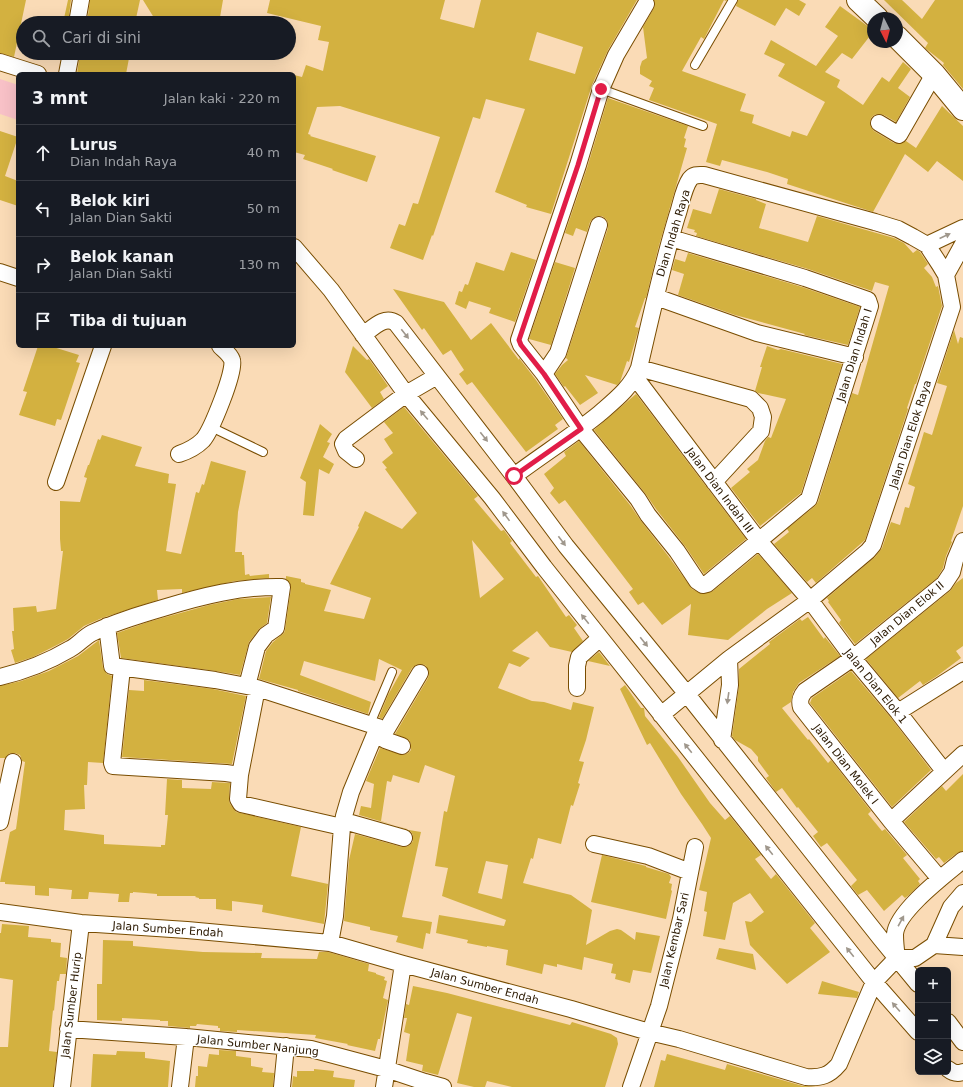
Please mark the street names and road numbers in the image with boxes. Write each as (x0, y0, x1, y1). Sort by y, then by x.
street label: Dian Indah Raya (654, 188, 693, 278)
street label: Jalan Dian Indah I (834, 307, 875, 404)
street label: Jalan Dian Elok Raya (887, 378, 934, 491)
street label: Jalan Dian Indah III (683, 444, 756, 535)
street label: Jalan Dian Elok II (867, 579, 947, 649)
street label: Jalan Dian Elok 1 (841, 645, 910, 726)
street label: Jalan Dian Molek I (810, 721, 881, 807)
street label: Jalan Kembar Sari (657, 891, 692, 990)
street label: Jalan Sumber Endah (111, 919, 224, 940)
street label: Jalan Sumber Hurip (58, 951, 84, 1060)
street label: Jalan Sumber Endah (428, 966, 540, 1007)
street label: Jalan Sumber Nanjung (195, 1033, 320, 1058)

